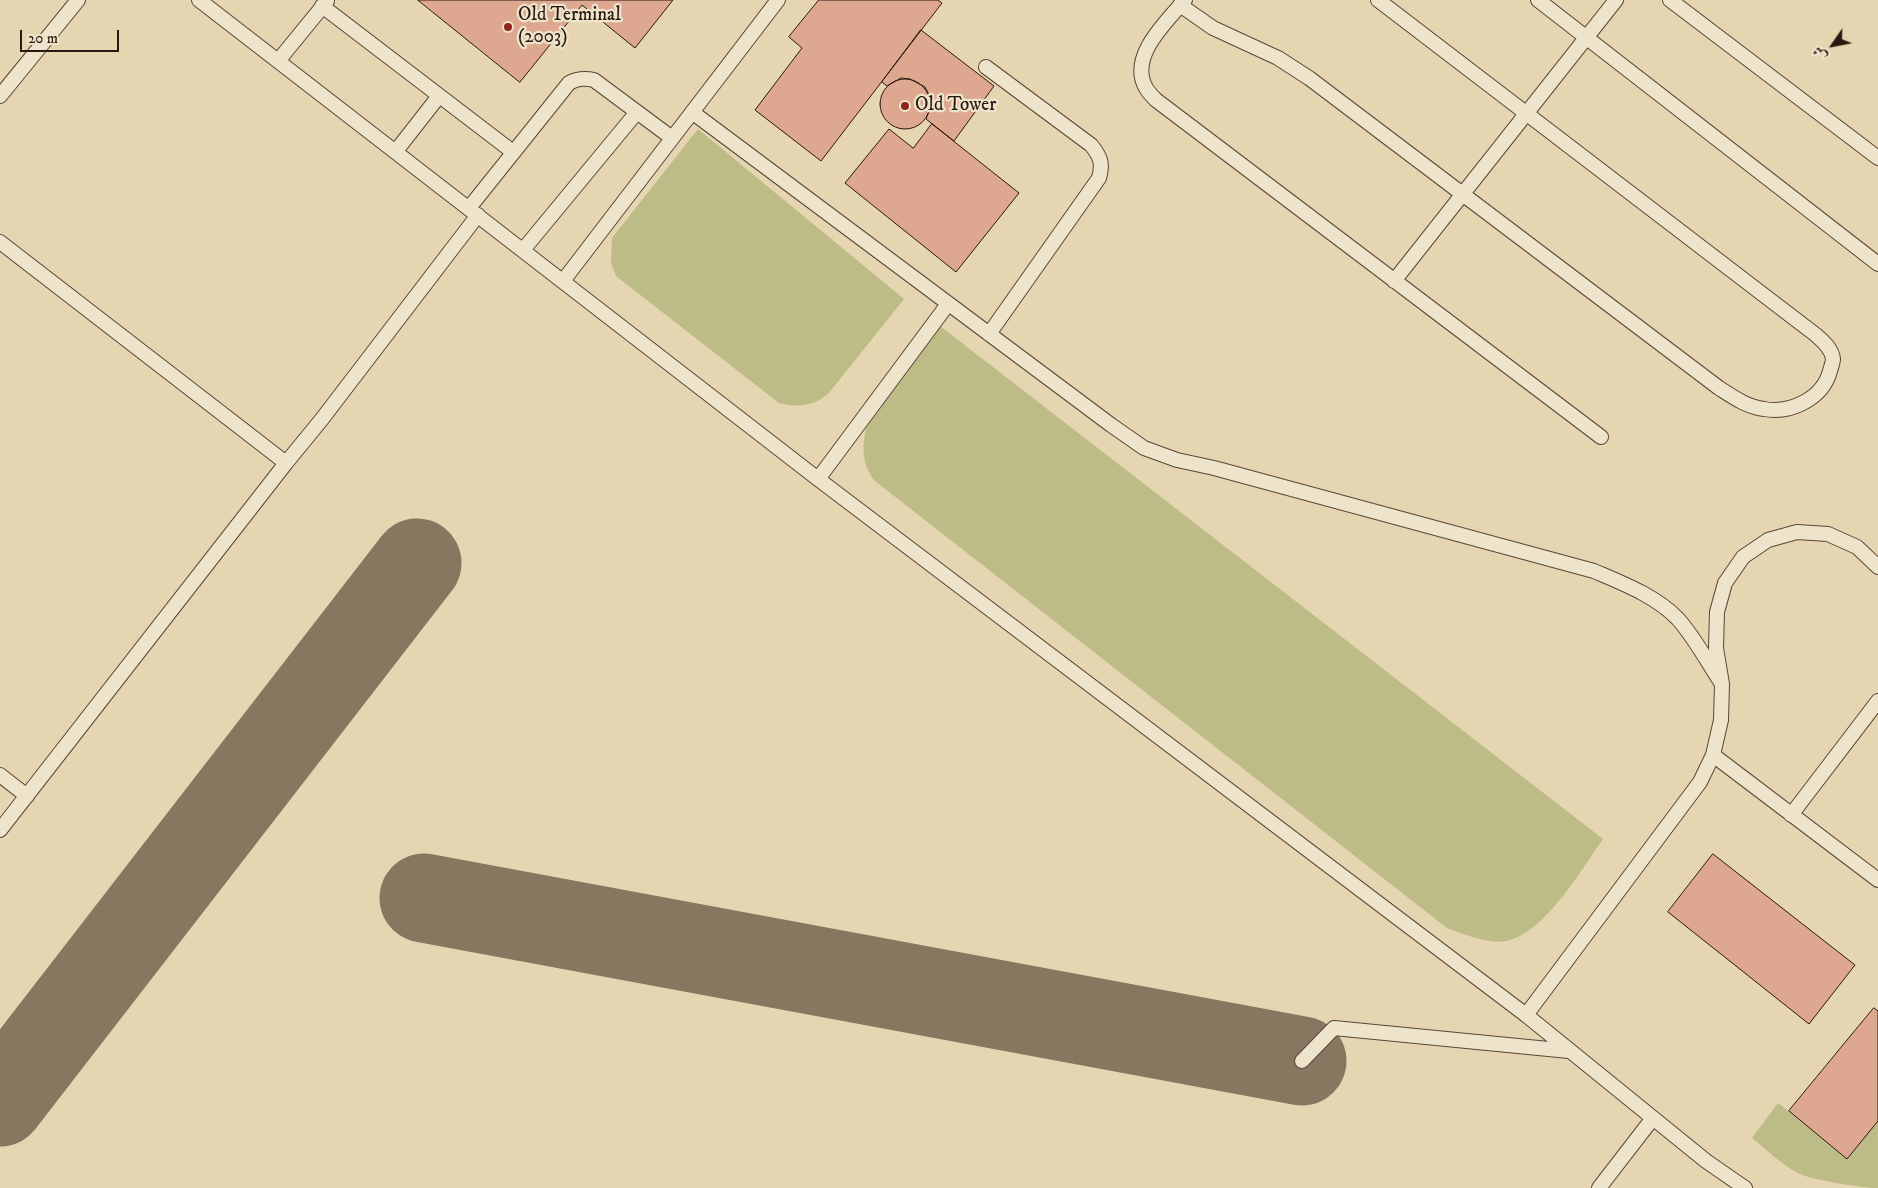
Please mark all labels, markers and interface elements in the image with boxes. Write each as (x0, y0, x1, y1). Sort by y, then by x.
place label: Old Terminal (2003) (518, 5, 621, 49)
scale bar (22, 20, 121, 52)
north arrow (1808, 20, 1858, 70)
marker: Old Terminal (2003) (502, 21, 514, 33)
text: 20 m (28, 29, 58, 48)
text: ش (1809, 42, 1832, 64)
place label: Old Tower (915, 95, 996, 117)
marker: Old Tower (899, 100, 911, 112)

